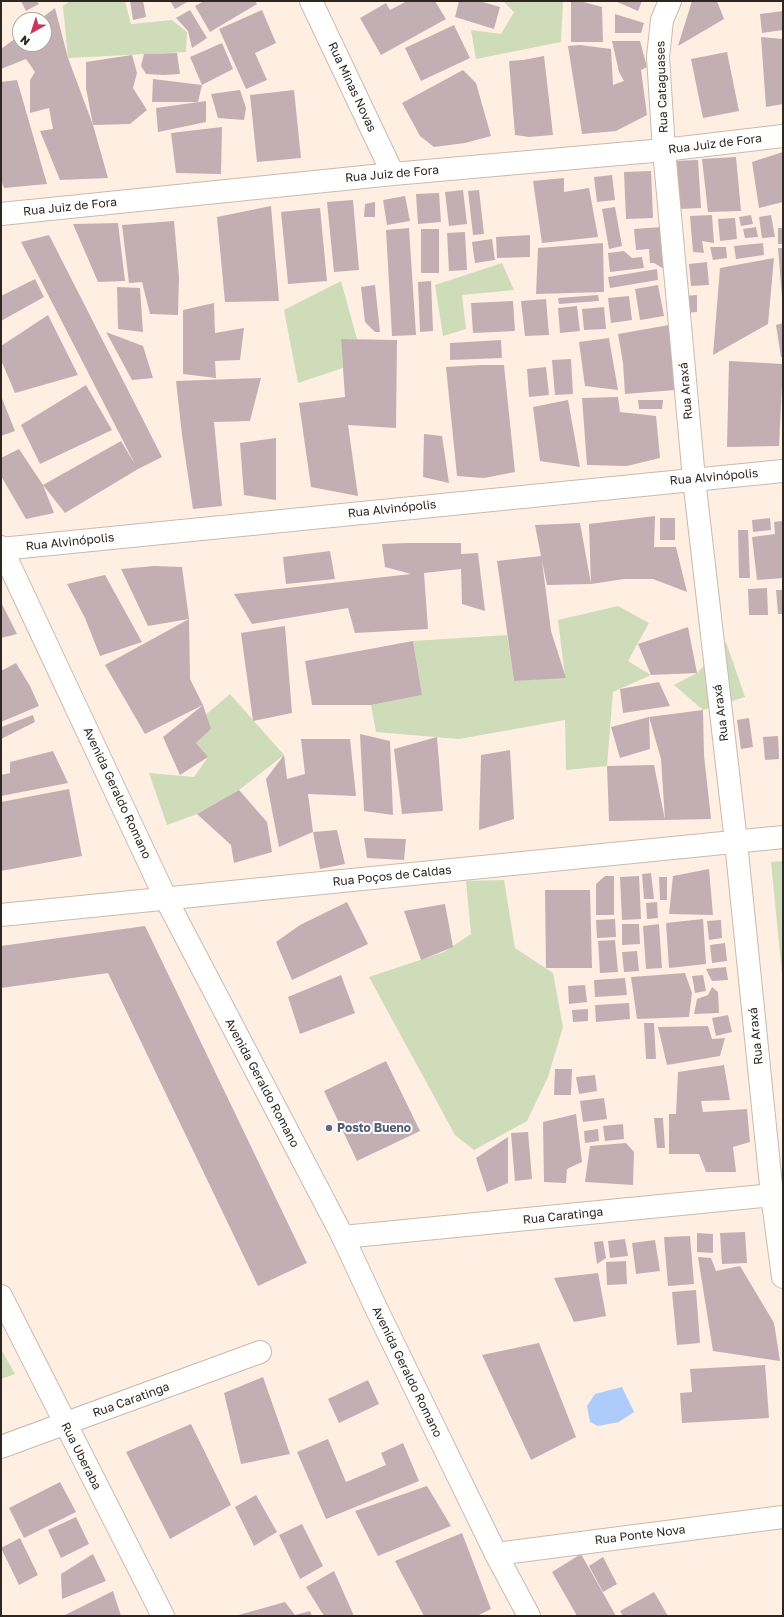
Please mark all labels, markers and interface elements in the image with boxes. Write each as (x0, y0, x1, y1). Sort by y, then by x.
north arrow (12, 12, 52, 52)
text: N (17, 33, 32, 49)
street label: Rua Minas Novas (325, 40, 379, 134)
street label: Rua Cataguases (653, 41, 671, 133)
street label: Rua Juiz de Fora (667, 131, 763, 157)
street label: Rua Juiz de Fora (344, 163, 440, 185)
street label: Rua Juiz de Fora (22, 195, 118, 219)
street label: Rua Araxá (676, 362, 696, 420)
street label: Rua Alvinópolis (669, 466, 759, 488)
street label: Rua Alvinópolis (347, 497, 437, 521)
street label: Rua Alvinópolis (25, 530, 115, 554)
street label: Rua Araxá (710, 684, 732, 742)
street label: Avenida Geraldo Romano (80, 725, 154, 861)
street label: Rua Poços de Caldas (332, 863, 452, 889)
street label: Rua Araxá (746, 1007, 766, 1065)
street label: Avenida Geraldo Romano (222, 1016, 302, 1150)
place label: Posto Bueno (337, 1121, 411, 1135)
marker: Posto Bueno (324, 1123, 334, 1133)
street label: Rua Caratinga (522, 1205, 604, 1227)
street label: Avenida Geraldo Romano (369, 1304, 445, 1440)
street label: Rua Caratinga (91, 1379, 171, 1421)
street label: Rua Uberaba (58, 1420, 104, 1492)
street label: Rua Ponte Nova (594, 1522, 686, 1548)

